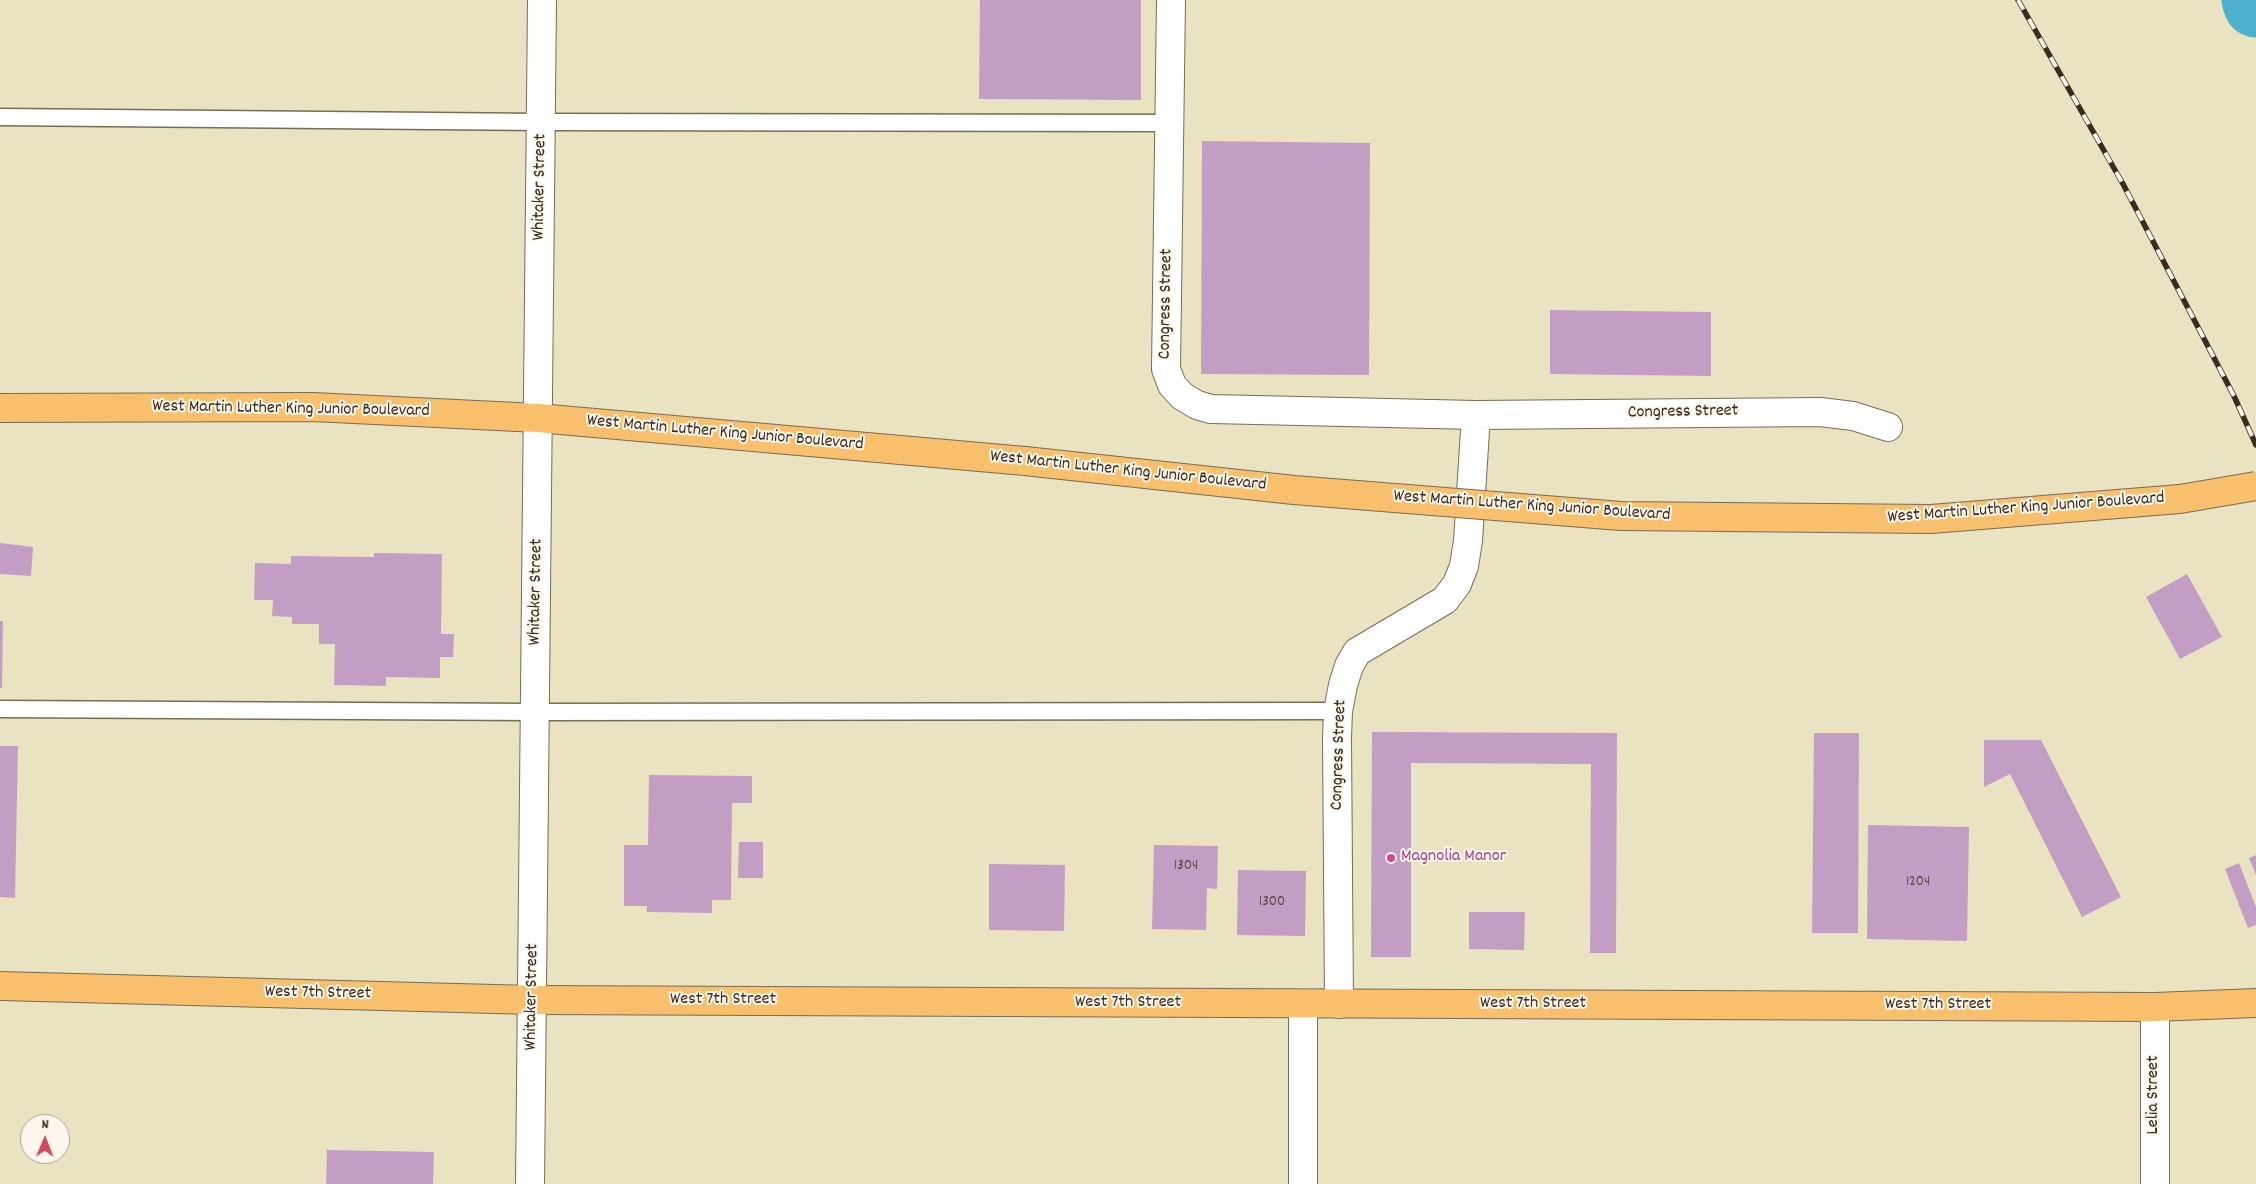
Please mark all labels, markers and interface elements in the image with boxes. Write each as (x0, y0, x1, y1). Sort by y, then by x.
street label: Whitaker Street (529, 133, 553, 241)
street label: Congress Street (1155, 248, 1179, 360)
street label: West Martin Luther King Junior Boulevard (152, 397, 430, 423)
street label: Congress Street (1627, 401, 1739, 425)
street label: West Martin Luther King Junior Boulevard (586, 411, 864, 457)
street label: West Martin Luther King Junior Boulevard (989, 447, 1267, 497)
street label: West Martin Luther King Junior Boulevard (1393, 487, 1671, 527)
street label: West Martin Luther King Junior Boulevard (1887, 489, 2165, 529)
street label: Whitaker Street (525, 538, 549, 646)
street label: Congress Street (1327, 699, 1353, 811)
place label: Magnolia Manor (1401, 847, 1506, 869)
marker: Magnolia Manor (1385, 852, 1397, 864)
house number: 1304 (1174, 858, 1198, 876)
house number: 1204 (1906, 874, 1930, 892)
house number: 1300 (1259, 894, 1285, 912)
street label: Whitaker Street (521, 943, 545, 1051)
street label: West 7th Street (265, 982, 371, 1006)
street label: West 7th Street (670, 990, 776, 1012)
street label: West 7th Street (1075, 993, 1181, 1015)
street label: West 7th Street (1480, 994, 1586, 1016)
street label: West 7th Street (1885, 995, 1991, 1017)
street label: Lelia Street (2144, 1055, 2166, 1135)
north arrow (20, 1114, 70, 1164)
text: N (42, 1115, 49, 1135)

